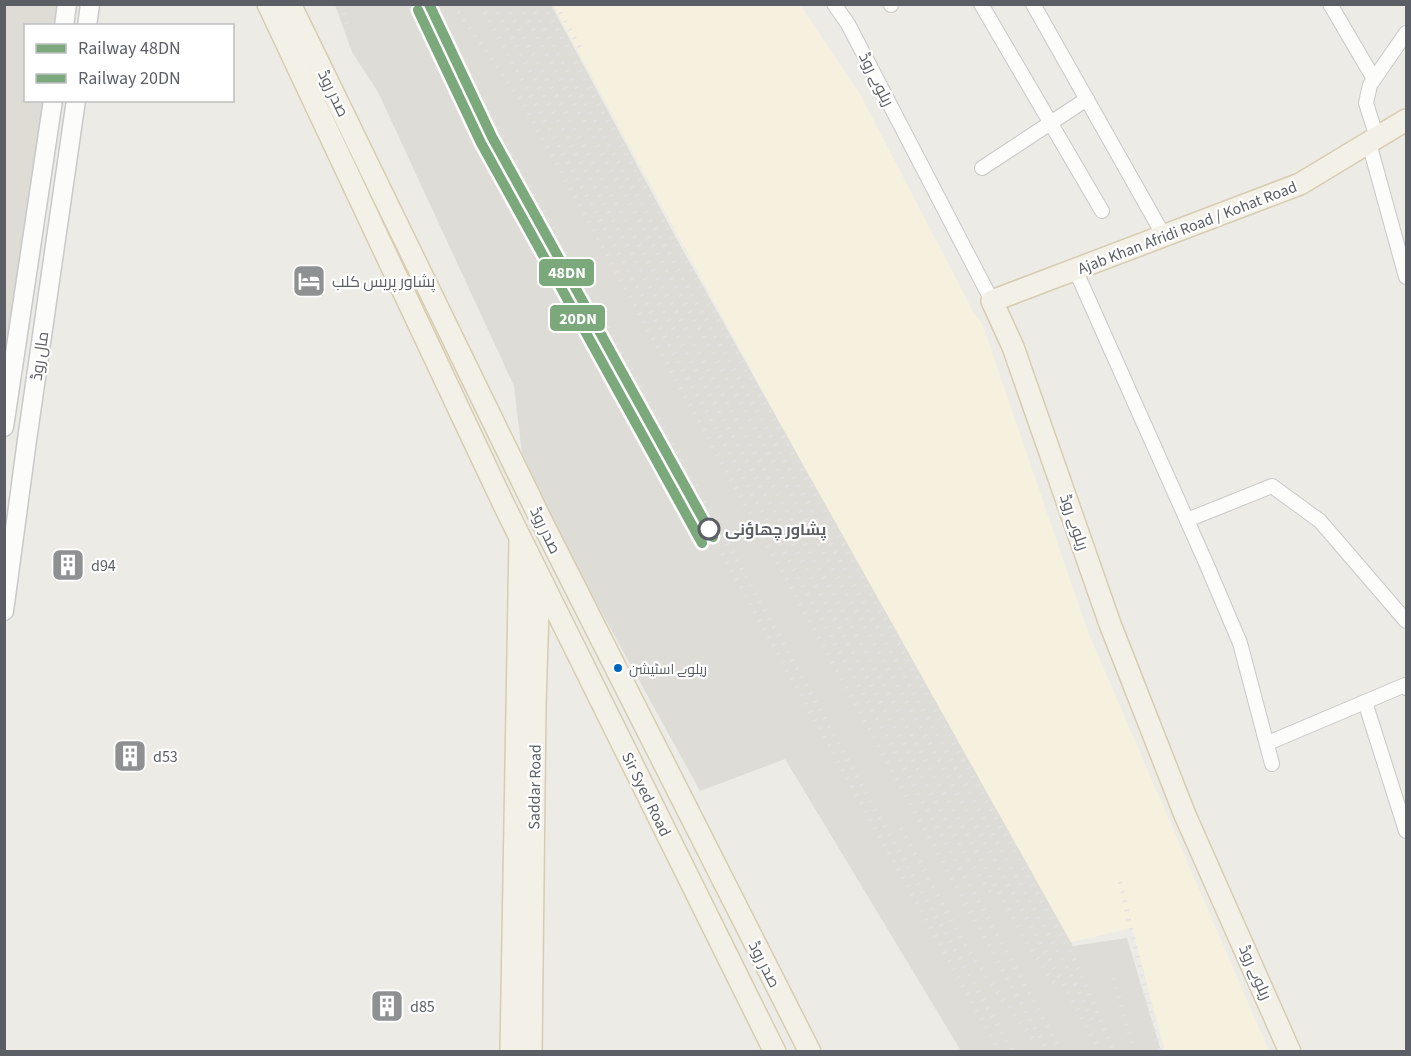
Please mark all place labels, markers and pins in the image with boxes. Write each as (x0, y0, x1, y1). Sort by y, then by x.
hotel icon: پشاور پریس کلب (291, 263, 327, 299)
place label: پشاور پریس کلب (332, 271, 436, 293)
marker: پشاور چھاؤنی (698, 518, 720, 540)
place label: پشاور چھاؤنی (725, 519, 827, 541)
building icon: d94 (50, 547, 86, 583)
place label: d94 (91, 555, 116, 577)
place label: ریلوے اسٹیشن (629, 660, 707, 680)
marker: ریلوے اسٹیشن (612, 662, 624, 674)
building icon: d53 (112, 738, 148, 774)
place label: d53 (153, 746, 178, 768)
building icon: d85 (369, 988, 405, 1024)
place label: d85 (410, 996, 435, 1018)

